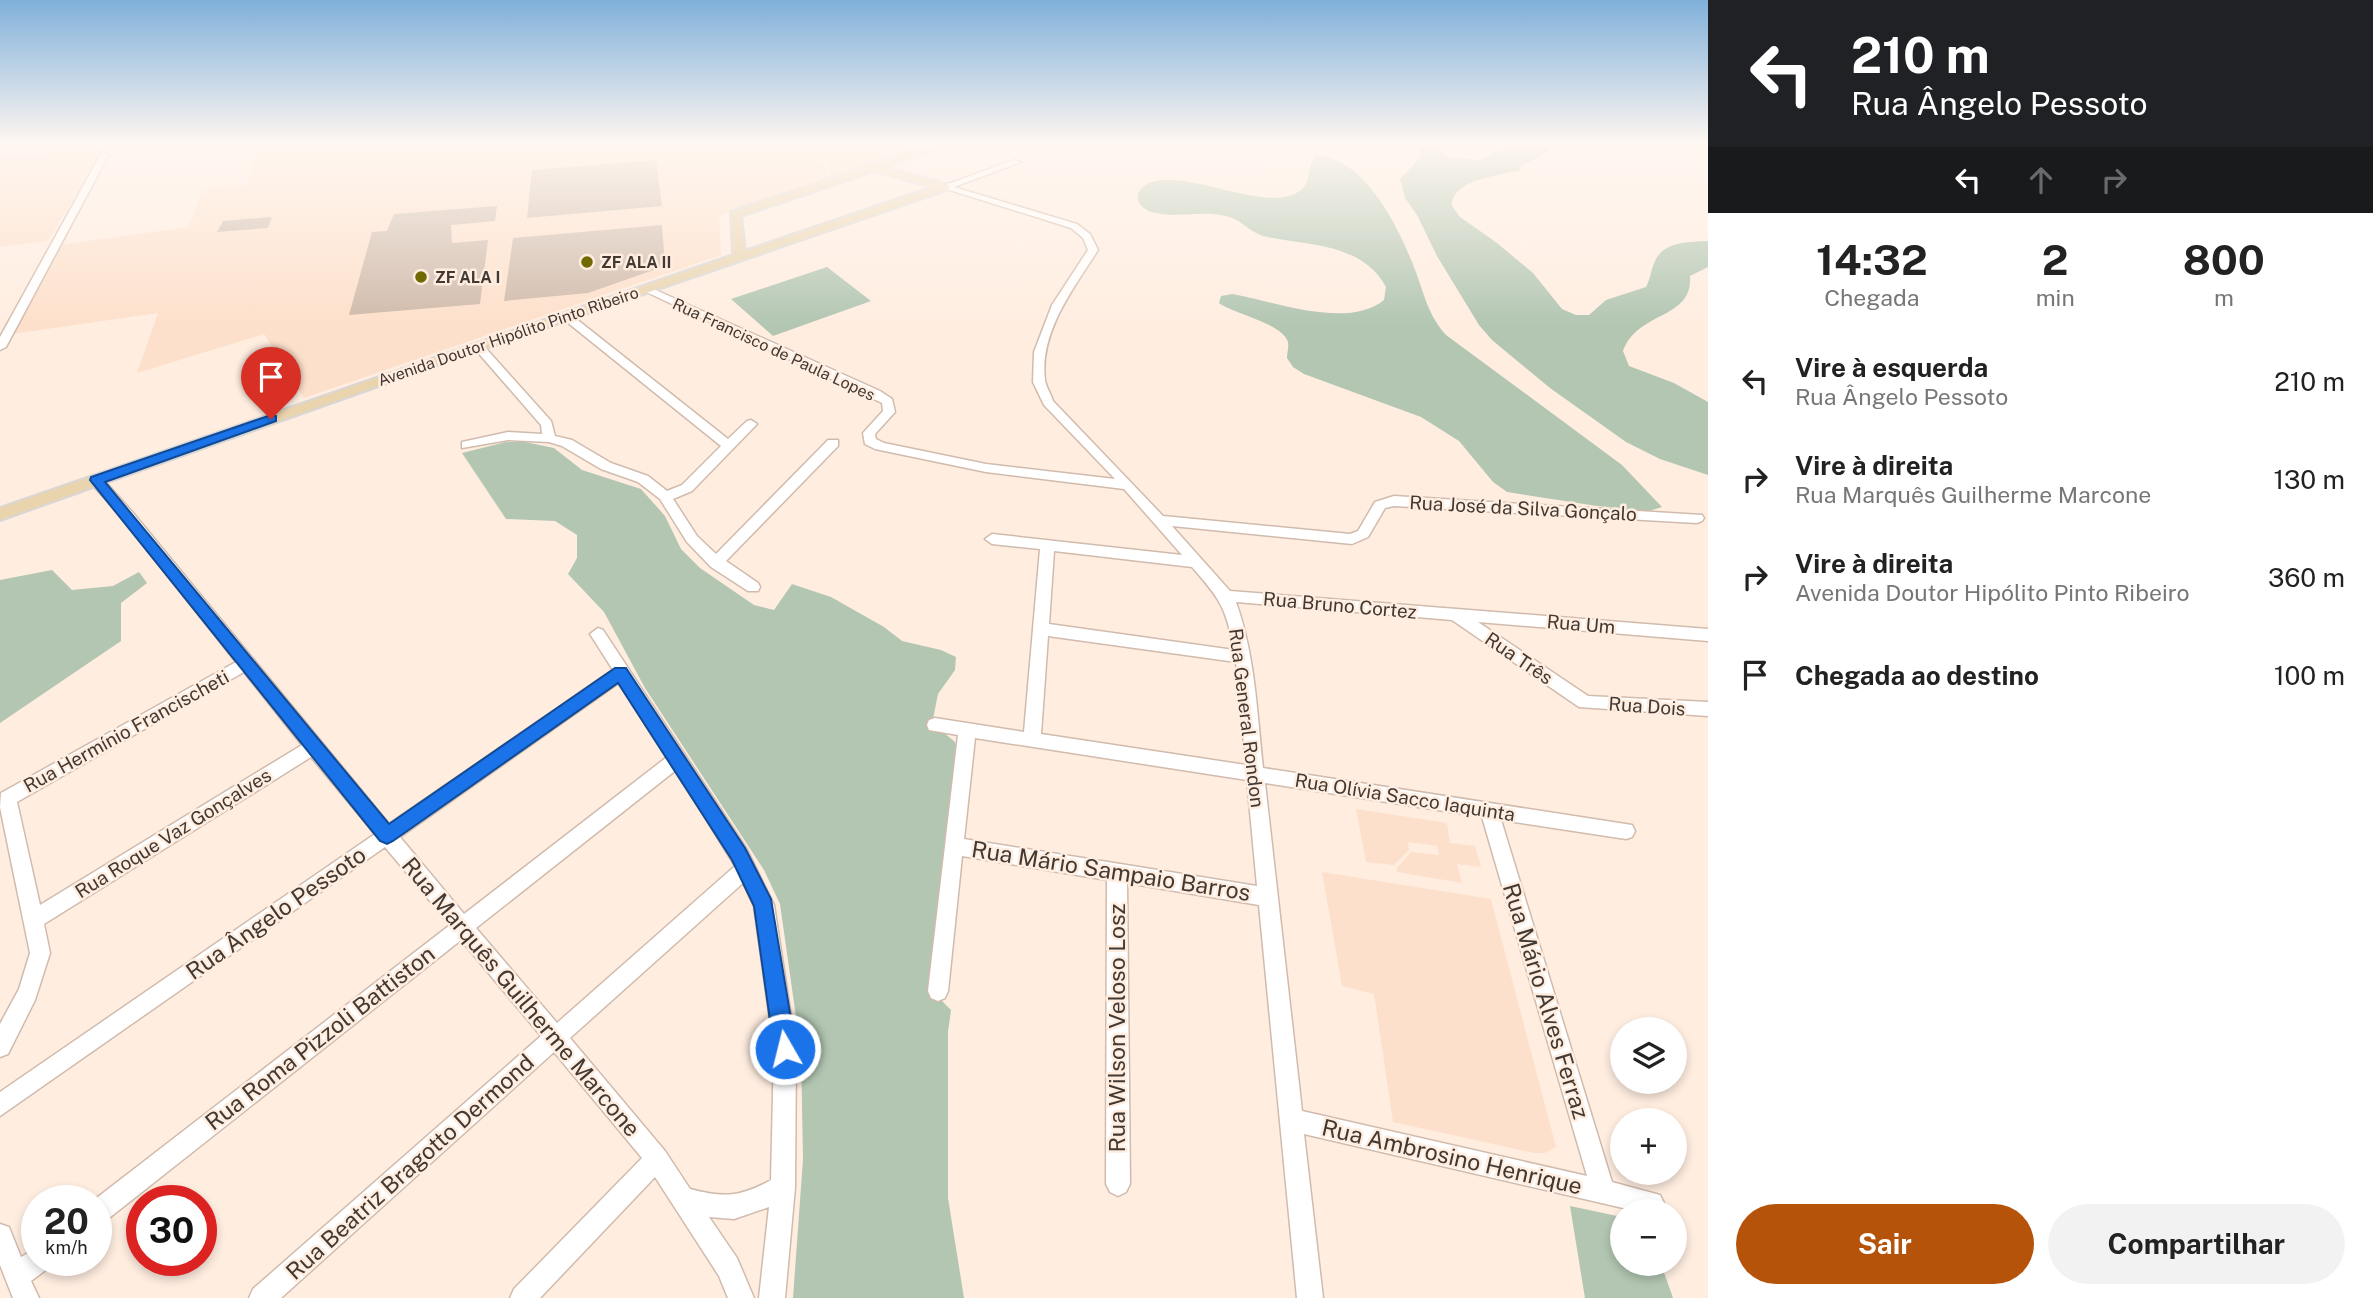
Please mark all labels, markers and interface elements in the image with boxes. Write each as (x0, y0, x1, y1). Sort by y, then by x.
text: 210 m (1851, 26, 1990, 84)
icon: left (1736, 28, 1827, 119)
text: Rua Ângelo Pessoto (1851, 85, 2148, 122)
icon: left (1949, 161, 1987, 199)
icon: ahead (2022, 161, 2060, 199)
icon: right (2095, 161, 2133, 199)
text: 14:32 (1816, 235, 1928, 284)
text: 2 (2042, 235, 2069, 284)
text: 800 (2183, 235, 2265, 284)
place label: ZF ALA II (601, 253, 671, 272)
marker: ZF ALA II (579, 254, 595, 270)
place label: ZF ALA I (435, 268, 500, 287)
marker: ZF ALA I (413, 269, 429, 285)
street label: Avenida Doutor Hipólito Pinto Ribeiro (375, 283, 641, 390)
text: Chegada (1824, 284, 1919, 311)
text: min (2036, 284, 2075, 311)
text: m (2214, 284, 2234, 311)
street label: Rua Francisco de Paula Lopes (670, 294, 878, 405)
pin (241, 347, 301, 419)
text: Vire à esquerda (1795, 352, 1988, 383)
icon: arrive (252, 358, 290, 396)
icon: left (1736, 362, 1774, 400)
text: 210 m (2274, 366, 2345, 397)
text: Rua Ângelo Pessoto (1795, 383, 2008, 410)
text: Vire à direita (1795, 450, 1953, 481)
icon: right (1736, 460, 1774, 498)
text: 130 m (2273, 464, 2345, 495)
text: Rua Marquês Guilherme Marcone (1795, 481, 2151, 508)
street label: Rua José da Silva Gonçalo (1409, 491, 1637, 525)
text: Vire à direita (1795, 548, 1953, 579)
icon: right (1736, 558, 1774, 596)
text: 360 m (2268, 562, 2345, 593)
text: Avenida Doutor Hipólito Pinto Ribeiro (1795, 579, 2190, 606)
street label: Rua Bruno Cortez (1262, 587, 1418, 623)
street label: Rua Um (1546, 610, 1616, 638)
street label: Rua General Rondon (1225, 627, 1269, 809)
street label: Rua Três (1481, 627, 1557, 689)
icon: arrive (1736, 656, 1774, 694)
text: Chegada ao destino (1795, 660, 2039, 691)
text: 100 m (2274, 660, 2345, 691)
street label: Rua Hermínio Francischeti (19, 665, 233, 797)
street label: Rua Dois (1608, 692, 1686, 720)
street label: Rua Roque Vaz Gonçalves (71, 764, 275, 902)
street label: Rua Olívia Sacco Iaquinta (1293, 769, 1517, 825)
street label: Rua Mário Sampaio Barros (970, 835, 1252, 906)
street label: Rua Ângelo Pessoto (181, 840, 371, 985)
street label: Rua Marquês Guilherme Marcone (397, 852, 646, 1142)
street label: Rua Mário Alves Ferraz (1498, 880, 1595, 1122)
street label: Rua Wilson Veloso Losz (1103, 903, 1130, 1153)
street label: Rua Roma Pizzoli Battiston (200, 940, 440, 1136)
position arrow (748, 1012, 822, 1086)
map controls (1610, 1017, 1687, 1276)
button: layers (1610, 1017, 1687, 1094)
street label: Rua Beatriz Bragotto Dermond (280, 1048, 539, 1285)
button: + (1610, 1108, 1687, 1185)
street label: Rua Ambrosino Henrique (1319, 1113, 1585, 1200)
speed limit sign: 30 (126, 1185, 217, 1276)
button: − (1610, 1199, 1687, 1276)
text: 20 (44, 1201, 89, 1242)
button: Sair (1736, 1204, 2034, 1284)
button: Compartilhar (2048, 1204, 2345, 1284)
text: km/h (45, 1237, 88, 1258)

